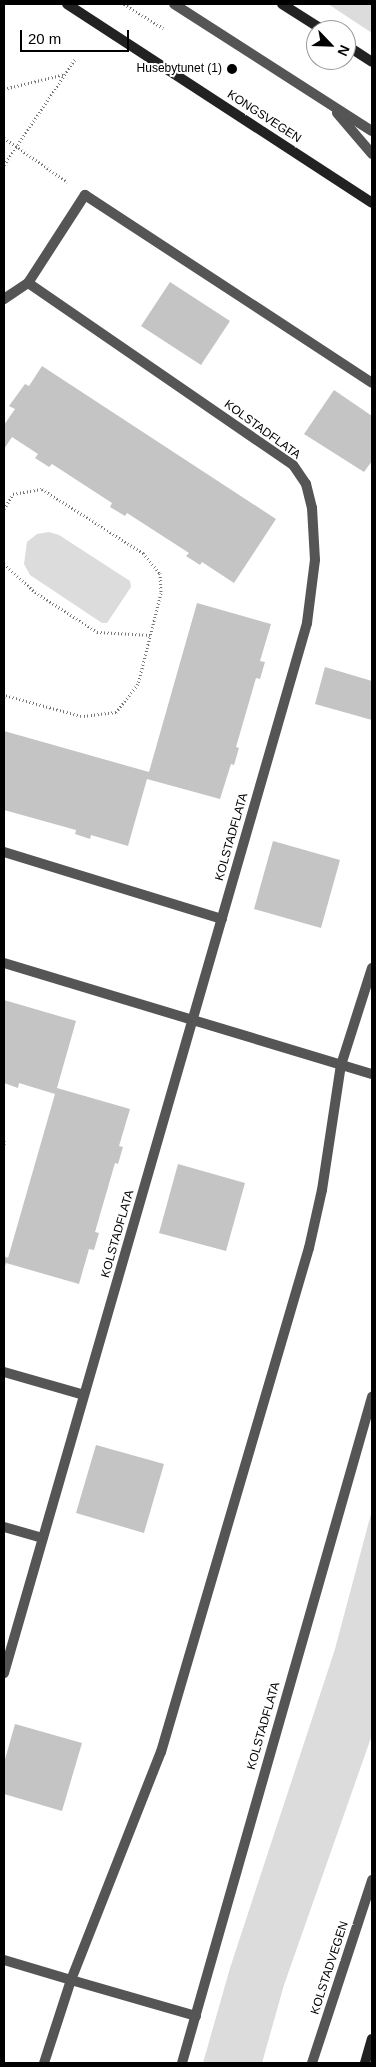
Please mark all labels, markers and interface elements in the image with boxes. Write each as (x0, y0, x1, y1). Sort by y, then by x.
scale bar (22, 20, 131, 52)
north arrow (306, 20, 356, 70)
text: 20 m (28, 30, 61, 47)
text: N (334, 43, 353, 59)
place label: Husebytunet (1) (137, 62, 222, 76)
marker: Husebytunet (1) (226, 63, 238, 75)
street label: KONGSVEGEN (224, 88, 304, 146)
street label: KOLSTADFLATA (221, 398, 303, 462)
street label: KOLSTADFLATA (213, 791, 251, 883)
street label: KOLSTADFLATA (99, 1188, 137, 1280)
street label: KOLSTADFLATA (245, 1680, 283, 1772)
street label: KOLSTADVEGEN (308, 1920, 352, 2016)

